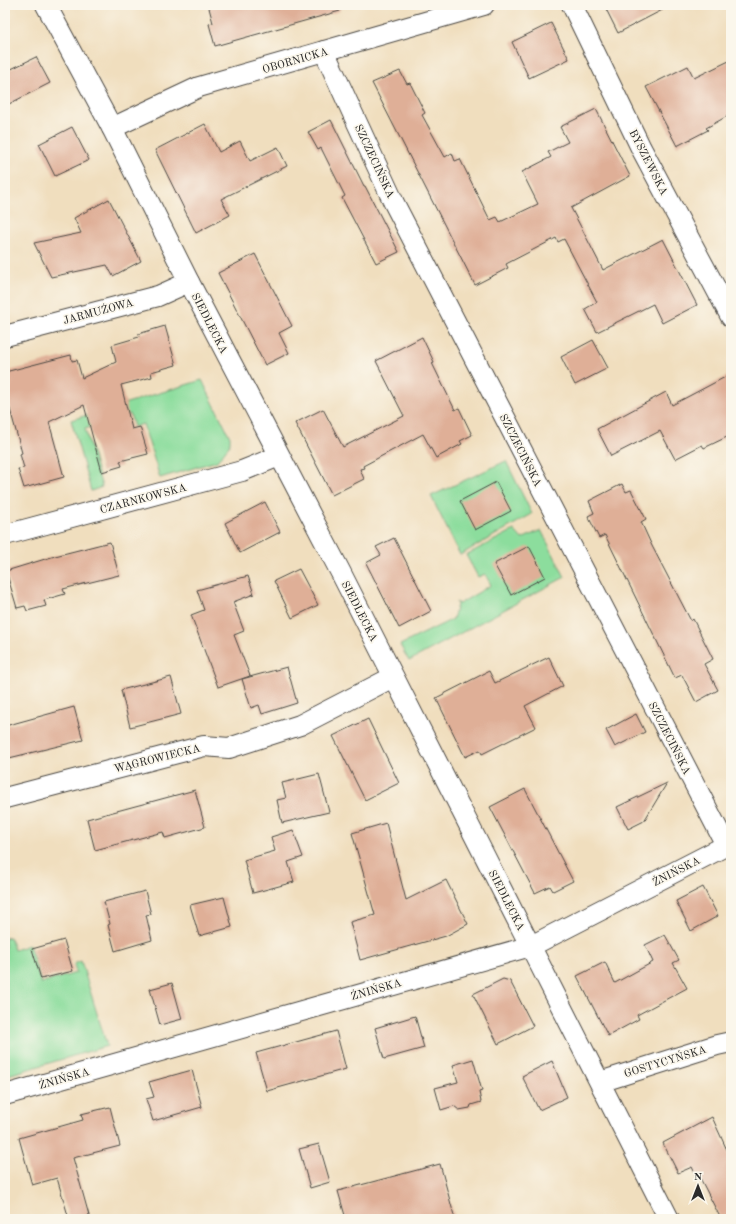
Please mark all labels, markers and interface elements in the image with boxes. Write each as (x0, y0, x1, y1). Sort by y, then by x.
street label: OBORNICKA (261, 47, 330, 76)
street label: SZCZECIŃSKA (352, 122, 398, 201)
street label: BYSZEWSKA (626, 128, 669, 198)
street label: SIEDLECKA (189, 292, 229, 356)
street label: JARMUŻOWA (62, 296, 135, 327)
street label: SZCZECIŃSKA (497, 412, 545, 489)
street label: CZARNKOWSKA (99, 482, 189, 516)
street label: SIEDLECKA (339, 580, 379, 644)
street label: SZCZECIŃSKA (646, 700, 694, 777)
street label: WĄGROWIECKA (113, 743, 202, 775)
street label: ŻNIŃSKA (650, 854, 703, 889)
street label: SIEDLECKA (486, 869, 526, 933)
street label: ŻNIŃSKA (349, 976, 403, 1003)
street label: GOSTYCYŃSKA (622, 1043, 709, 1080)
street label: ŻNIŃSKA (37, 1065, 91, 1092)
north arrow (678, 1166, 718, 1206)
text: N (694, 1172, 703, 1183)

